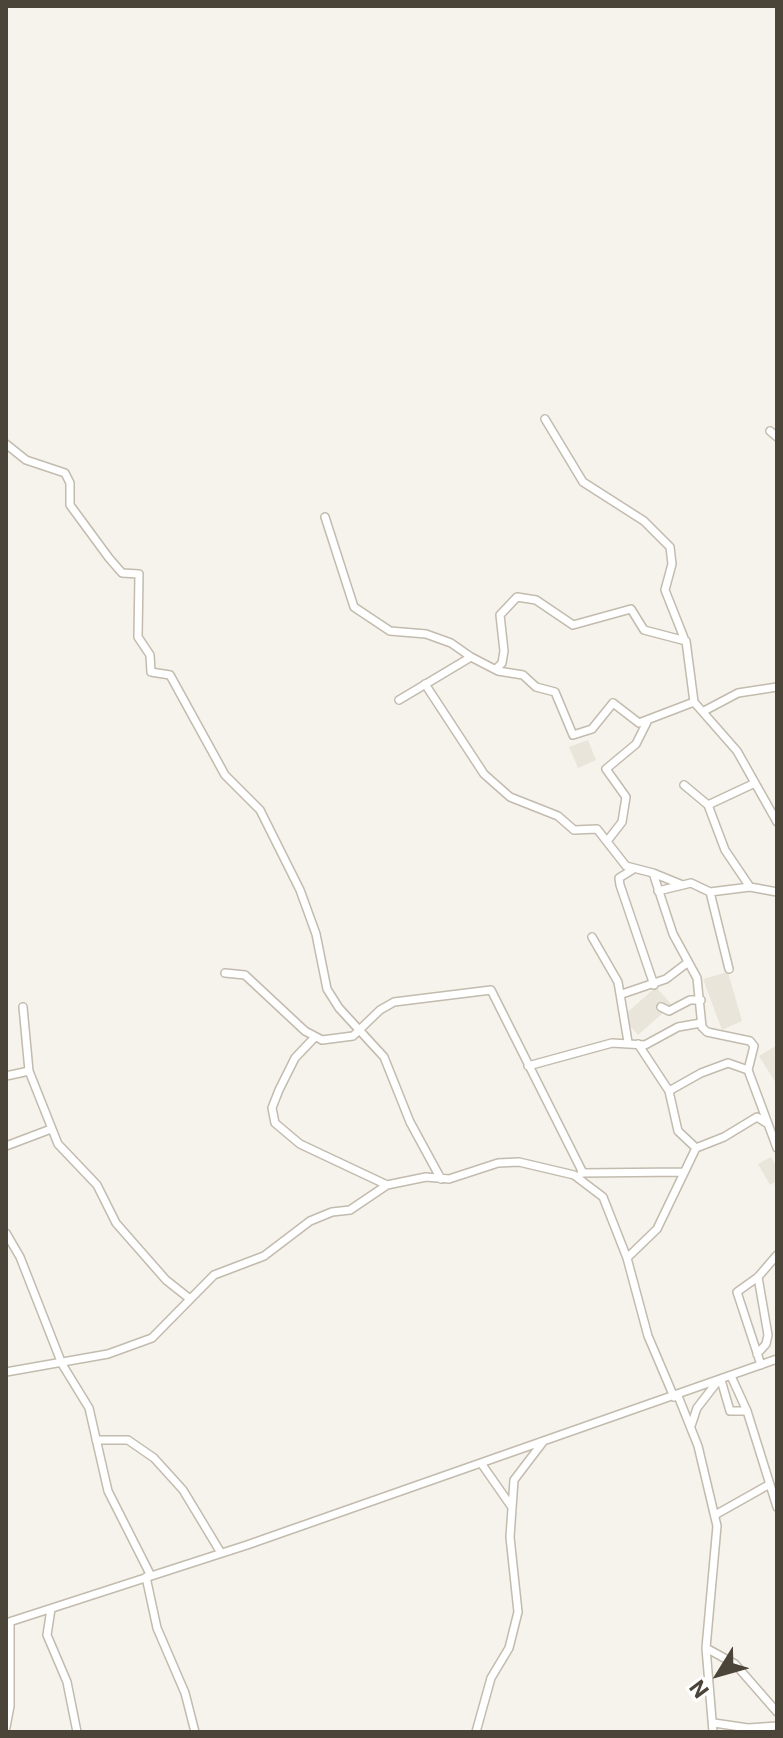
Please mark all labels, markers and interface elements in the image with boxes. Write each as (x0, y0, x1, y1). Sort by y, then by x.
north arrow (679, 1634, 759, 1714)
text: N (685, 1675, 714, 1702)

